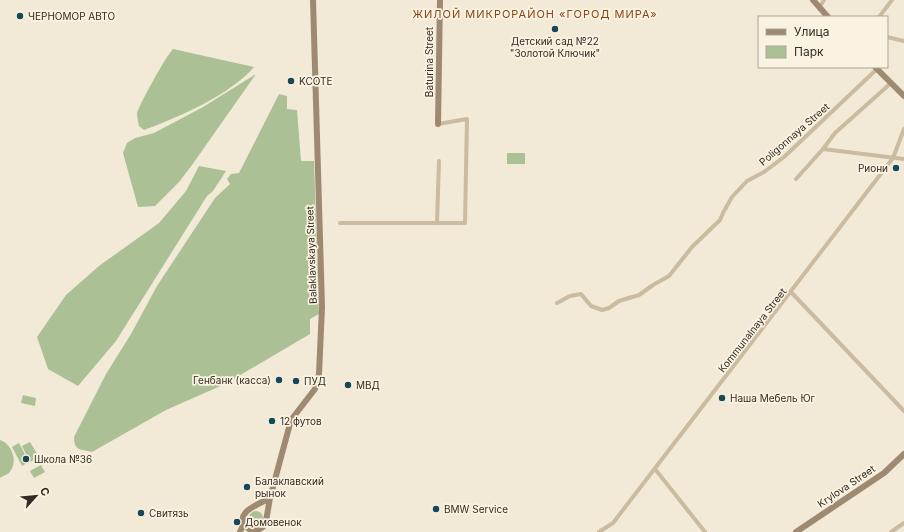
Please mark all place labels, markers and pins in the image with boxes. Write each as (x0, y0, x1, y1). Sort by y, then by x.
place label: ЧЕРНОМОР АВТО (28, 10, 115, 22)
marker: ЧЕРНОМОР АВТО (15, 11, 25, 21)
marker: Детский сад №22 "Золотой Ключик" (550, 24, 560, 34)
place label: Детский сад №22 "Золотой Ключик" (510, 35, 600, 59)
place label: KCOTE (299, 75, 333, 87)
marker: KCOTE (286, 76, 296, 86)
place label: Риони (858, 162, 888, 174)
marker: Риони (891, 163, 901, 173)
place label: Генбанк (касса) (193, 374, 271, 386)
marker: Генбанк (касса) (274, 375, 284, 385)
place label: ПУД (304, 375, 326, 387)
marker: ПУД (291, 376, 301, 386)
place label: МВД (356, 379, 380, 391)
marker: МВД (343, 380, 353, 390)
place label: Наша Мебель Юг (730, 392, 816, 404)
marker: Наша Мебель Юг (717, 393, 727, 403)
place label: 12 футов (280, 415, 322, 427)
marker: 12 футов (267, 416, 277, 426)
place label: Школа №36 (34, 453, 92, 465)
marker: Школа №36 (21, 454, 31, 464)
place label: Балаклавский рынок (255, 475, 324, 499)
marker: Балаклавский рынок (242, 482, 252, 492)
place label: BMW Service (444, 503, 508, 515)
marker: BMW Service (431, 504, 441, 514)
place label: Свитязь (149, 507, 189, 519)
marker: Свитязь (136, 508, 146, 518)
place label: Домовенок (245, 516, 302, 528)
marker: Домовенок (232, 517, 242, 527)

